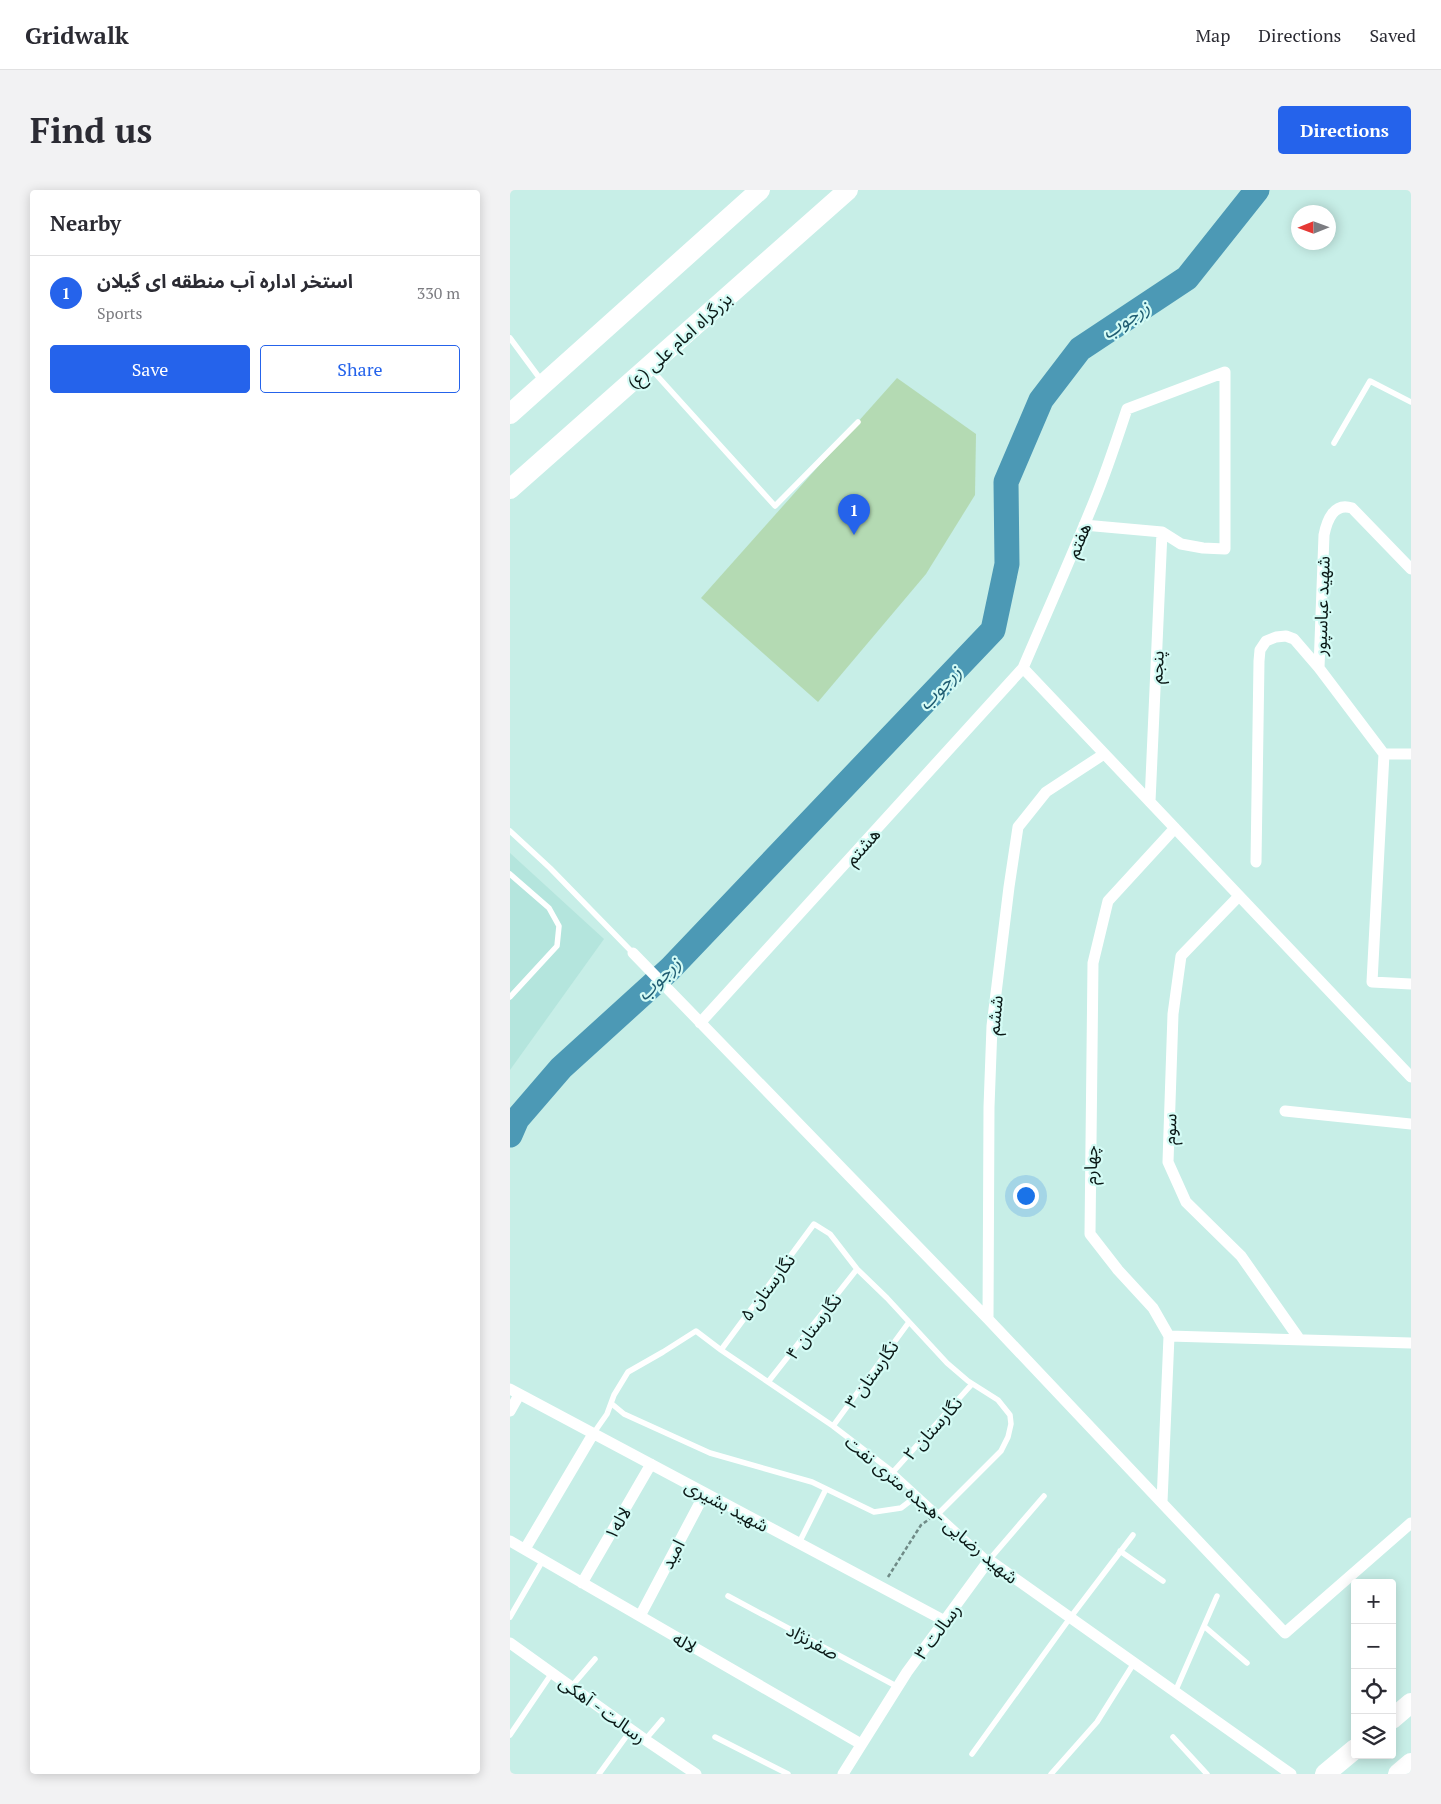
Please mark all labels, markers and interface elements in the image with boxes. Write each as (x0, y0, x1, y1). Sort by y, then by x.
text: Gridwalk (25, 19, 129, 51)
text: Map (1195, 23, 1230, 47)
text: Directions (1258, 23, 1341, 47)
text: Saved (1369, 23, 1416, 47)
button: Directions (1278, 106, 1411, 154)
text: Find us (30, 107, 152, 153)
north arrow (1291, 205, 1336, 250)
text: Nearby (50, 209, 121, 237)
text: استخر اداره آب منطقه ای گیلان (97, 268, 353, 293)
text: 1 (61, 282, 71, 304)
text: 330 m (417, 282, 460, 304)
street label: بزرگراه امام علی (ع) (621, 286, 739, 396)
water label: زرجوب (1096, 294, 1154, 344)
text: Sports (97, 302, 143, 324)
button: Save (50, 345, 250, 393)
button: Share (260, 345, 460, 393)
pin: 1 (838, 494, 870, 535)
street label: هفتم (1060, 519, 1098, 562)
street label: شهید عباسپور (1307, 555, 1335, 658)
street label: پنجم (1143, 650, 1171, 684)
water label: زرجوب (912, 659, 967, 714)
street label: هشتم (839, 822, 887, 871)
water label: زرجوب (631, 950, 686, 1005)
street label: ششم (980, 994, 1010, 1036)
street label: سوم (1156, 1113, 1185, 1145)
street label: چهارم (1078, 1145, 1105, 1185)
your location (1013, 1183, 1039, 1209)
street label: نگارستان ۵ (734, 1248, 800, 1326)
street label: نگارستان ۴ (779, 1288, 847, 1364)
street label: نگارستان ۳ (838, 1335, 904, 1413)
street label: نگارستان ۲ (897, 1391, 967, 1465)
street label: شهید رضایی -هجده متری نفت (840, 1429, 1024, 1589)
street label: شهید بشیری (681, 1473, 773, 1537)
street label: لاله۱ (598, 1502, 636, 1544)
street label: امید (654, 1535, 690, 1573)
map controls (1351, 1579, 1396, 1759)
button: + (1351, 1579, 1396, 1624)
street label: رسالت ۳ (908, 1598, 966, 1664)
street label: صفرنژاد (783, 1617, 843, 1665)
button: − (1351, 1624, 1396, 1669)
street label: لاله (669, 1626, 701, 1658)
street label: رسالت - آهکی (555, 1669, 651, 1749)
button: locate (1351, 1669, 1396, 1714)
button: layers (1351, 1714, 1396, 1759)

